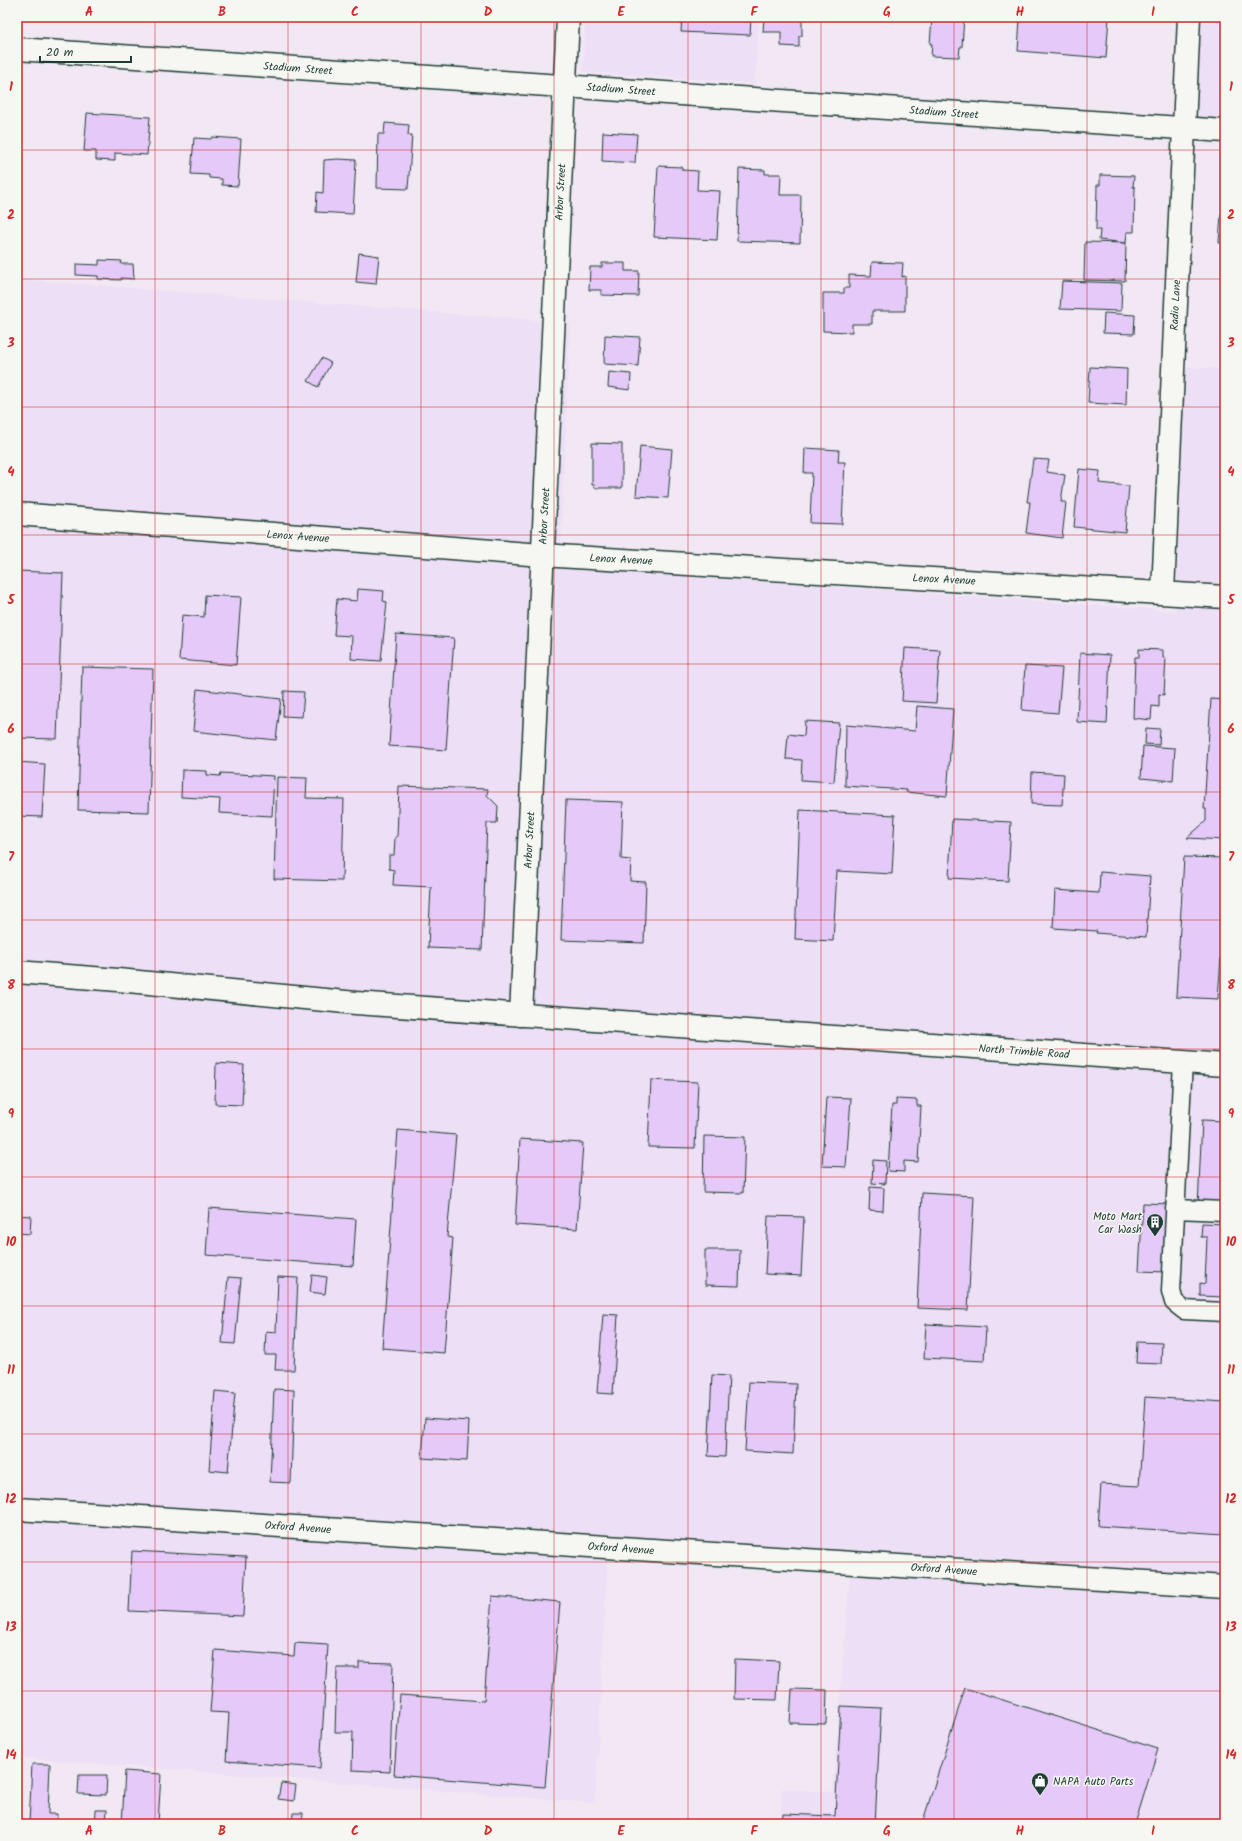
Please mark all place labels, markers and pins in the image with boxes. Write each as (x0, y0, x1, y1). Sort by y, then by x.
place label: Moto Mart Car Wash (1093, 1208, 1143, 1239)
building icon: Moto Mart Car Wash (1145, 1212, 1165, 1237)
shop icon: NAPA Auto Parts (1030, 1771, 1050, 1796)
place label: NAPA Auto Parts (1053, 1773, 1134, 1791)

